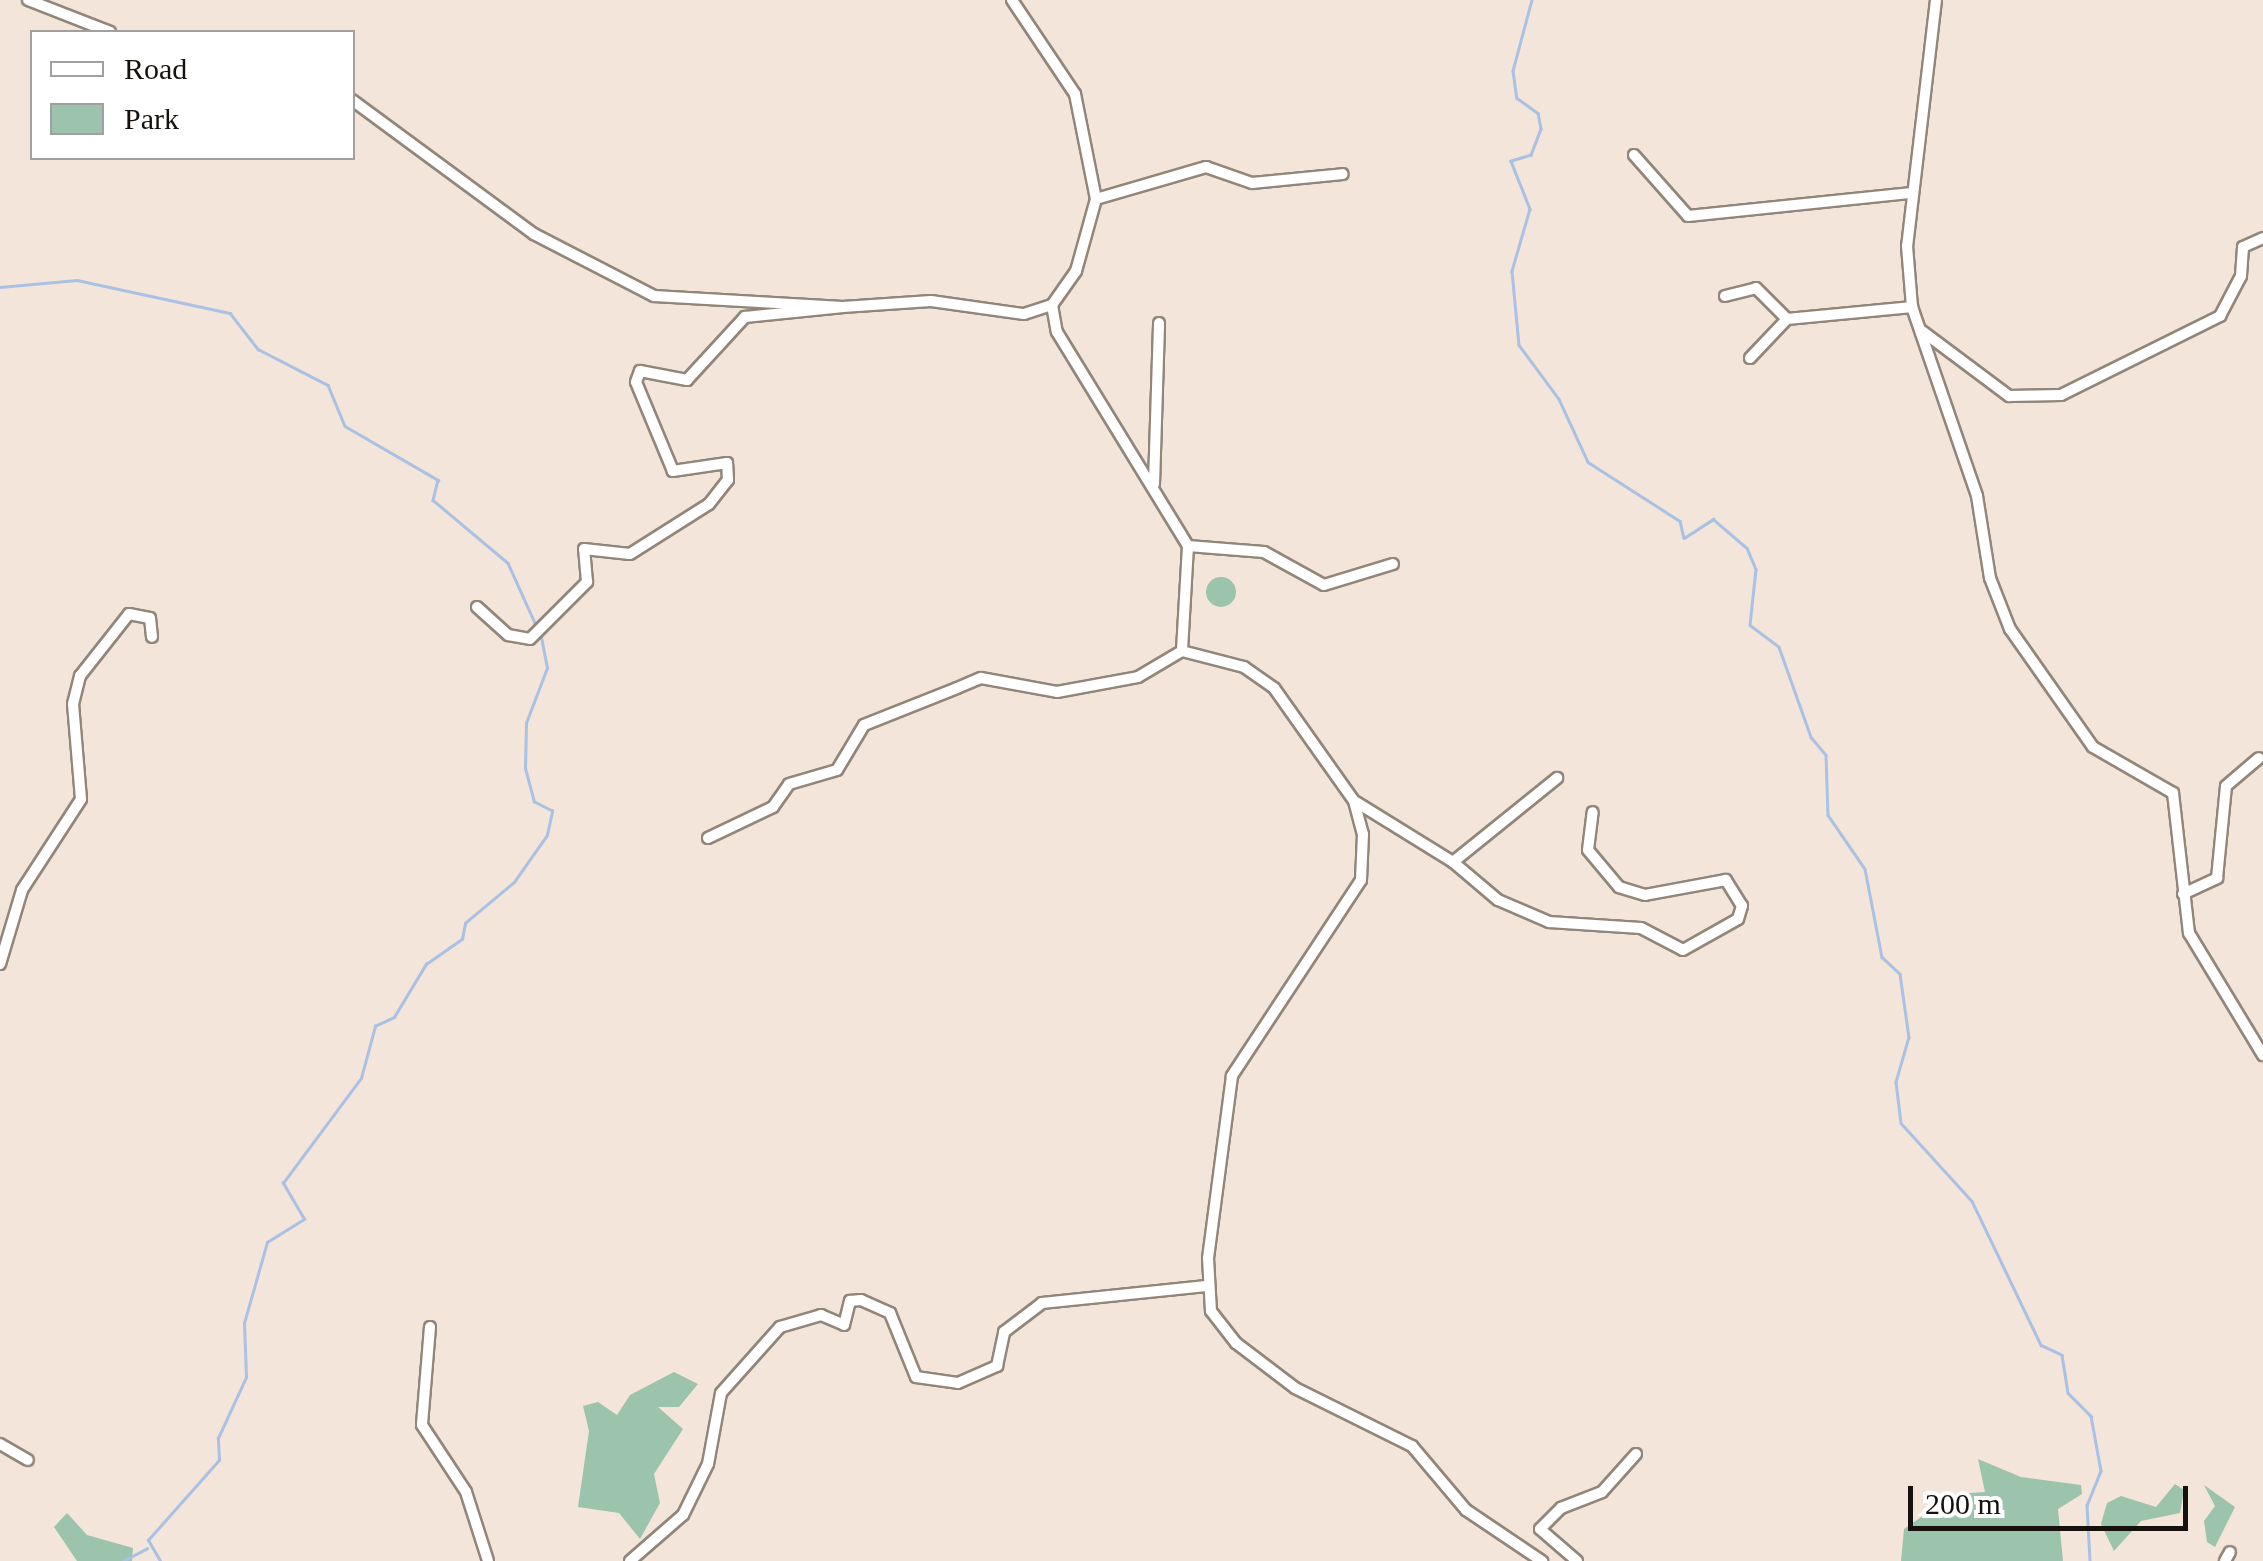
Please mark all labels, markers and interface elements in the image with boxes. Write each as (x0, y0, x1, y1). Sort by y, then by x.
legend (30, 30, 355, 160)
text: Road (124, 52, 187, 85)
text: Park (124, 102, 179, 135)
scale bar (1913, 1466, 2193, 1528)
text: 200 m (1925, 1487, 2001, 1520)

